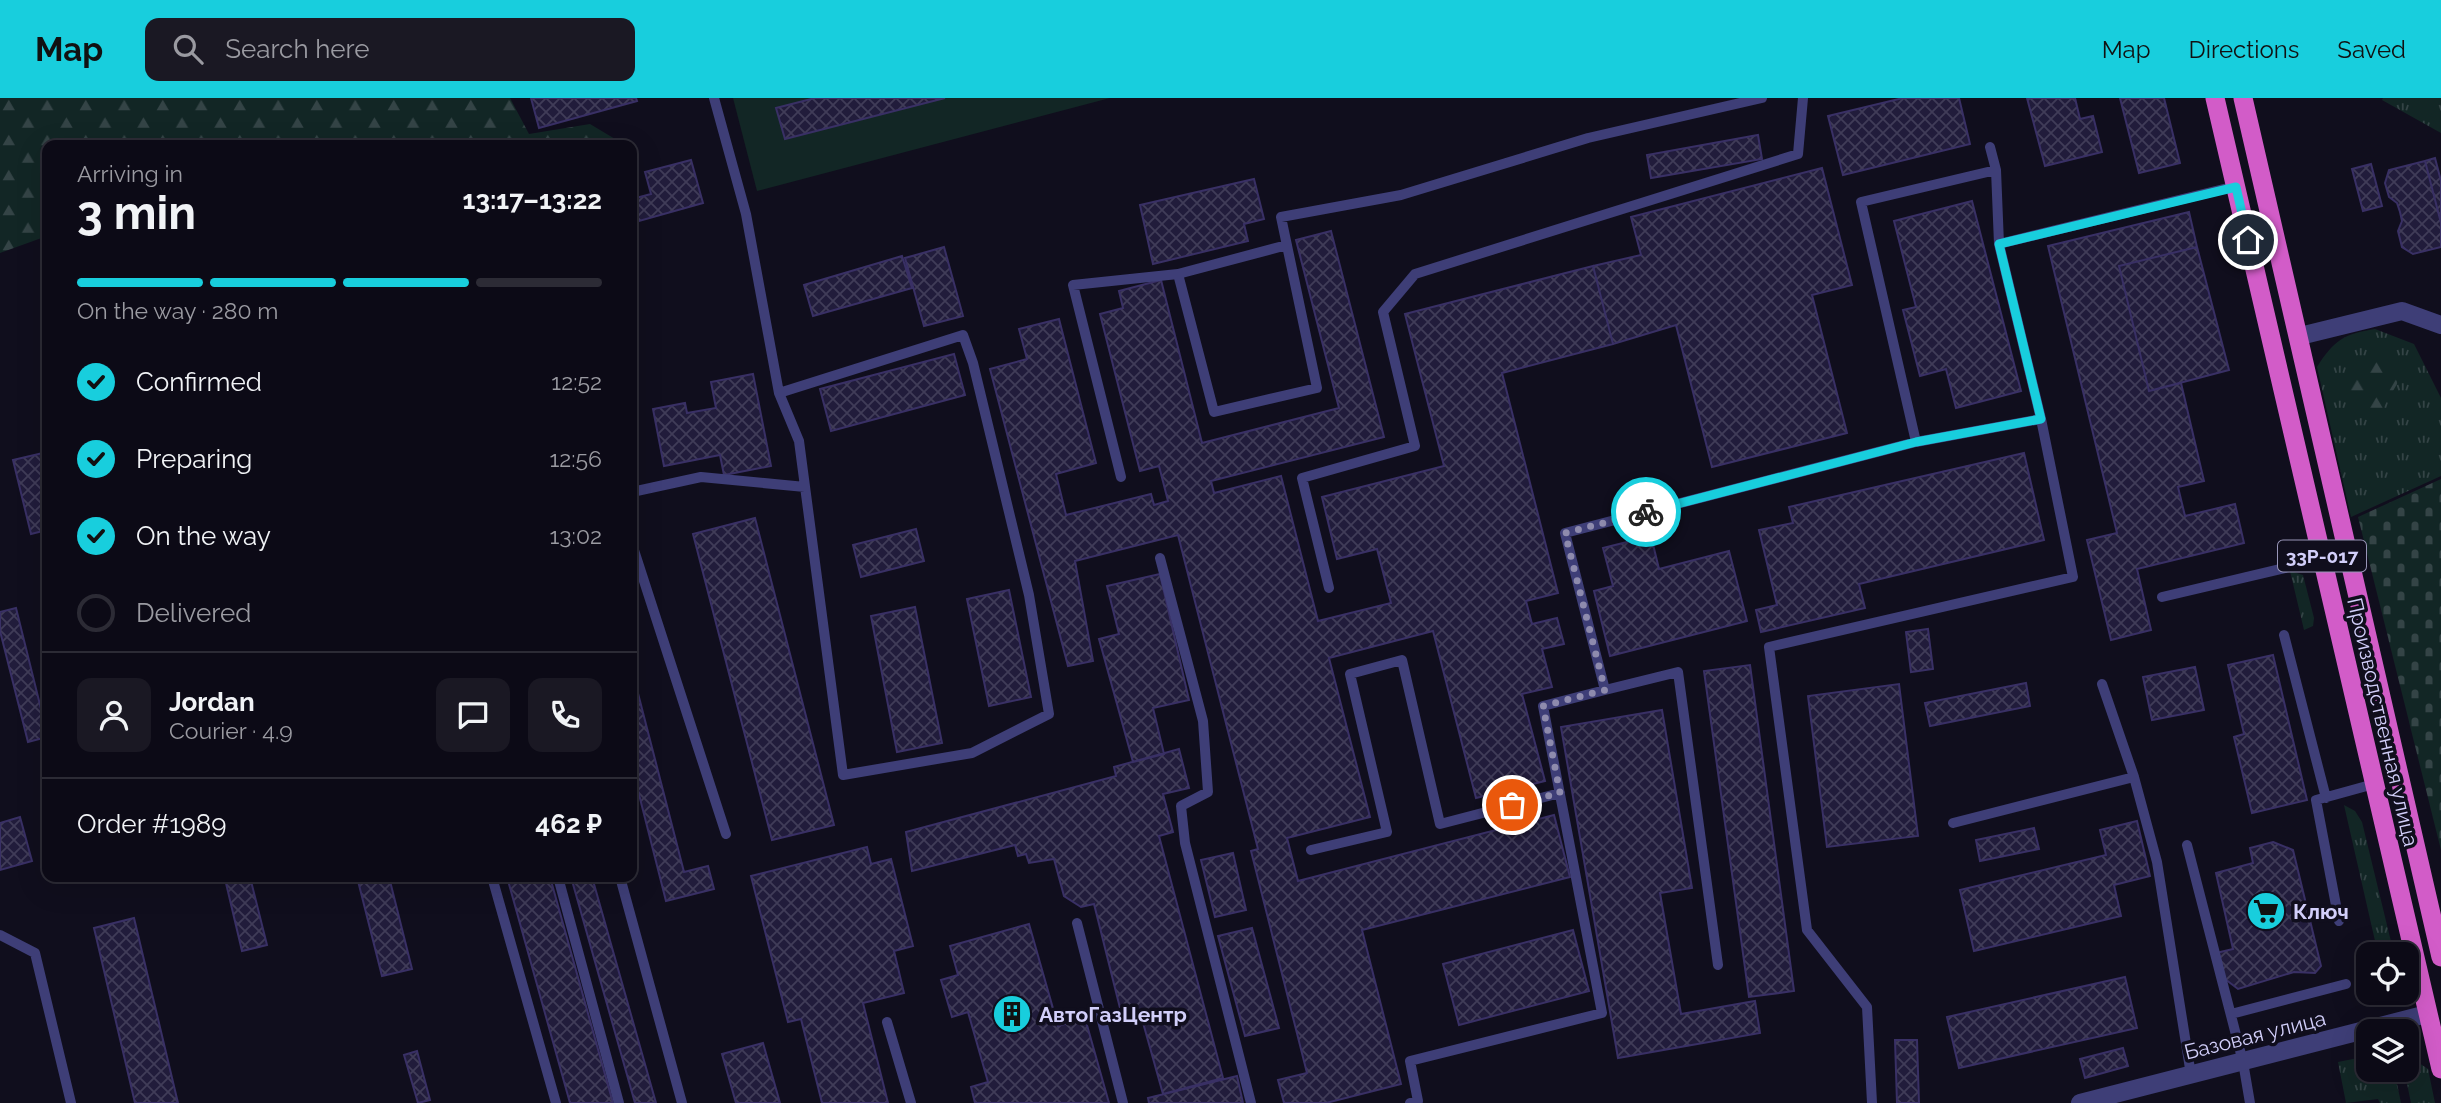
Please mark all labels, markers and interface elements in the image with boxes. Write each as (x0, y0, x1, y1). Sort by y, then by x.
search box (145, 18, 635, 81)
text: Map (35, 30, 103, 69)
icon: search (169, 30, 207, 68)
text: Search here (225, 34, 370, 64)
text: Map (2102, 35, 2151, 64)
text: Directions (2189, 35, 2299, 64)
text: Saved (2337, 35, 2406, 64)
text: Arriving in (77, 160, 183, 187)
text: 13:17–13:22 (463, 185, 602, 215)
text: 3 min (77, 186, 196, 240)
pin (2218, 210, 2278, 270)
icon: home (2229, 221, 2267, 259)
text: On the way · 280 m (77, 297, 279, 324)
icon: check (77, 363, 115, 401)
text: Confirmed (136, 367, 262, 397)
text: 12:52 (551, 368, 602, 395)
icon: check (77, 440, 115, 478)
text: Preparing (136, 444, 252, 474)
text: 12:56 (549, 445, 602, 472)
courier (1611, 477, 1681, 547)
icon: bike (1627, 493, 1665, 531)
icon: check (77, 517, 115, 555)
text: On the way (136, 521, 271, 551)
text: 13:02 (549, 522, 602, 549)
road number: 33Р-017 (2278, 540, 2366, 572)
street label: Производственная улица (2342, 595, 2424, 849)
text: Delivered (136, 598, 251, 628)
button: person (77, 678, 151, 752)
button: chat (436, 678, 510, 752)
button: phone (528, 678, 602, 752)
text: Jordan (169, 687, 255, 717)
text: Courier · 4.9 (169, 717, 293, 744)
pin (1482, 775, 1542, 835)
icon: bag (1493, 786, 1531, 824)
text: Order #1989 (77, 809, 226, 839)
text: 462 ₽ (535, 809, 602, 839)
supermarket icon: Ключ (2245, 890, 2287, 932)
place label: Ключ (2293, 899, 2349, 924)
map controls (2356, 942, 2419, 1082)
button: locate (2356, 942, 2419, 1005)
building icon: АвтоГазЦентр (991, 993, 1033, 1035)
place label: АвтоГазЦентр (1039, 1002, 1187, 1027)
street label: Базовая улица (2182, 1005, 2328, 1065)
button: layers (2356, 1019, 2419, 1082)

